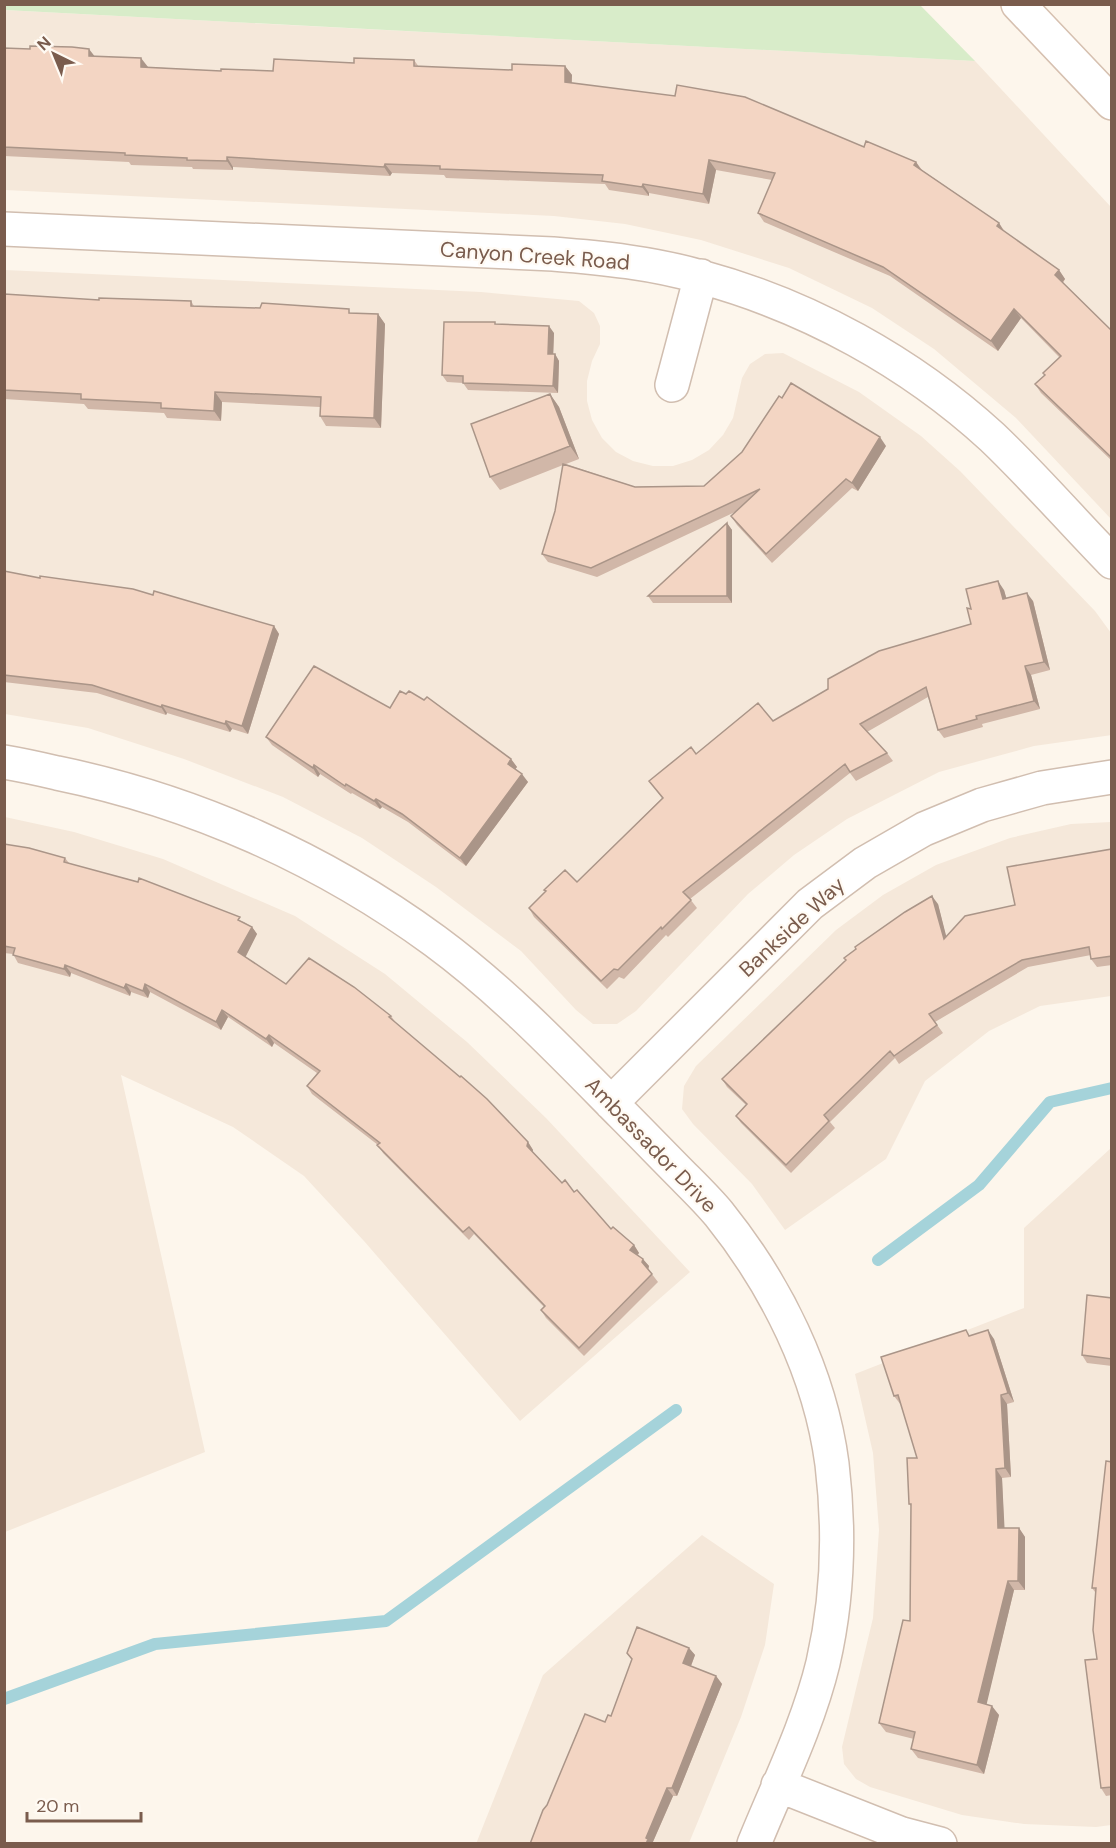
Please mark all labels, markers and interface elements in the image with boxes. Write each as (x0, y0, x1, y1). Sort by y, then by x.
north arrow (24, 24, 84, 84)
text: N (33, 32, 56, 55)
street label: Canyon Creek Road (439, 235, 631, 277)
street label: Bankside Way (733, 871, 851, 983)
street label: Ambassador Drive (579, 1071, 723, 1219)
scale bar (27, 1785, 141, 1823)
text: 20 m (36, 1794, 79, 1818)

